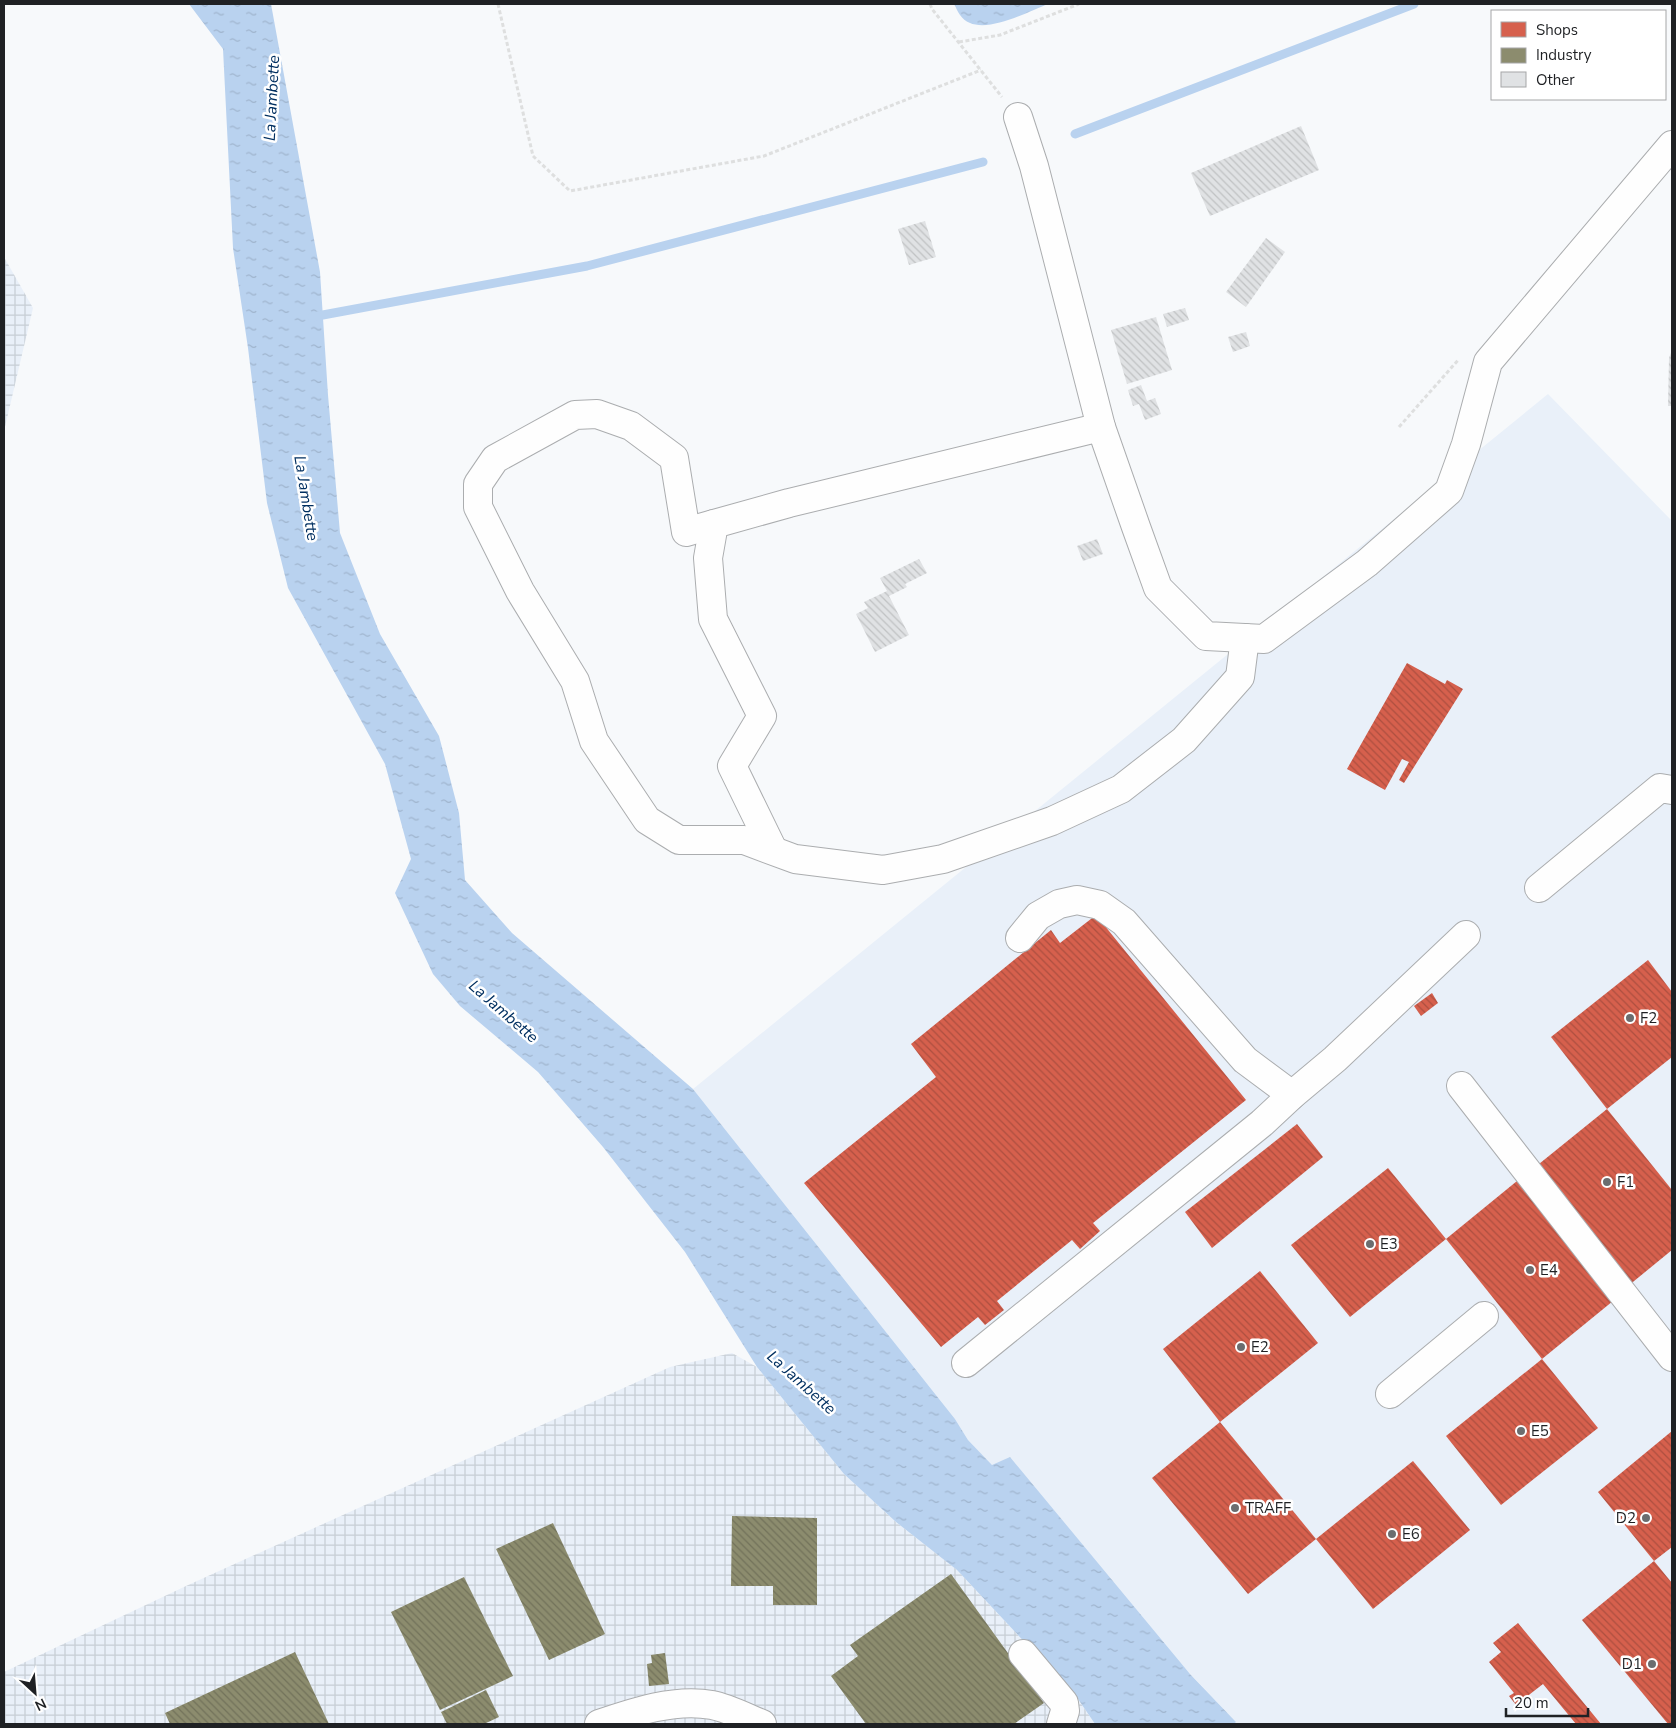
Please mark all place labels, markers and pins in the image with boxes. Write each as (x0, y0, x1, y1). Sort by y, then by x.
place label: F2 (1640, 1008, 1657, 1028)
marker: F2 (1624, 1012, 1636, 1024)
place label: F1 (1617, 1172, 1634, 1192)
marker: F1 (1601, 1176, 1613, 1188)
place label: E3 (1380, 1234, 1398, 1254)
marker: E3 (1364, 1238, 1376, 1250)
place label: E4 (1540, 1260, 1558, 1280)
marker: E4 (1524, 1264, 1536, 1276)
place label: E2 (1251, 1337, 1269, 1357)
marker: E2 (1235, 1341, 1247, 1353)
place label: E5 (1531, 1421, 1549, 1441)
marker: E5 (1515, 1425, 1527, 1437)
place label: TRAFF (1245, 1498, 1291, 1518)
marker: TRAFF (1229, 1502, 1241, 1514)
place label: D2 (1616, 1508, 1636, 1528)
marker: D2 (1640, 1512, 1652, 1524)
place label: E6 (1402, 1524, 1420, 1544)
marker: E6 (1386, 1528, 1398, 1540)
place label: D1 (1622, 1654, 1642, 1674)
marker: D1 (1646, 1658, 1658, 1670)

